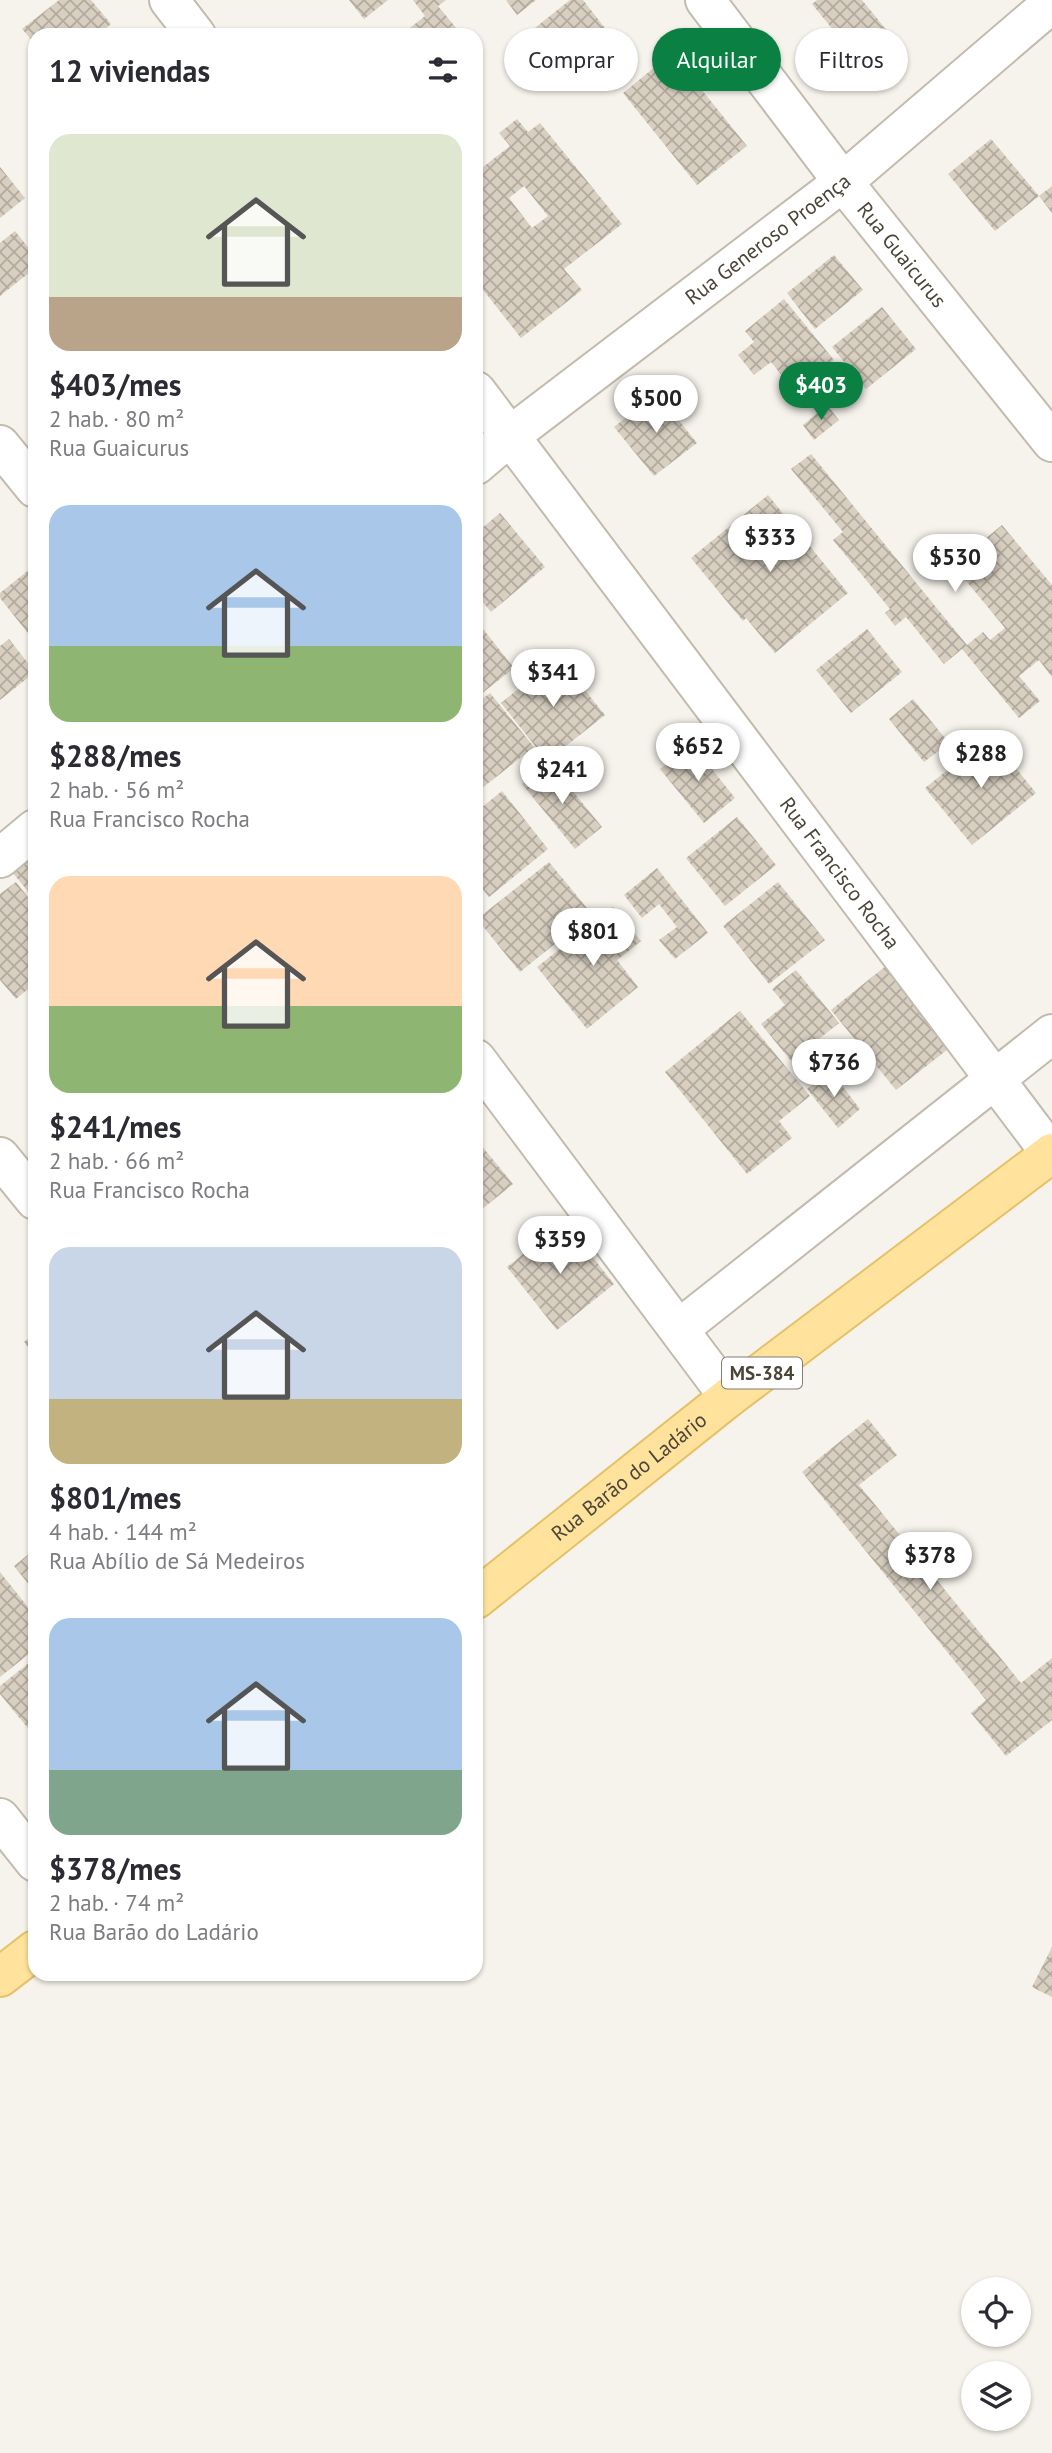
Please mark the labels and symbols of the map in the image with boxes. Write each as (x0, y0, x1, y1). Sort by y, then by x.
street label: Rua Generoso Proença (679, 167, 856, 311)
street label: Rua Guaicurus (851, 196, 953, 313)
pin: $403 (780, 362, 862, 422)
pin: $500 (615, 376, 697, 435)
pin: $333 (729, 514, 811, 574)
pin: $530 (914, 534, 996, 594)
pin: $341 (512, 650, 594, 709)
pin: $652 (657, 724, 739, 783)
pin: $288 (940, 730, 1022, 790)
pin: $241 (521, 746, 603, 806)
street label: Rua Francisco Rocha (774, 792, 906, 954)
pin: $801 (552, 908, 634, 968)
pin: $736 (793, 1040, 875, 1099)
pin: $359 (519, 1216, 601, 1276)
road number: MS-384 (722, 1358, 802, 1388)
street label: Rua Barão do Ladário (546, 1406, 712, 1547)
pin: $378 (889, 1532, 971, 1592)

